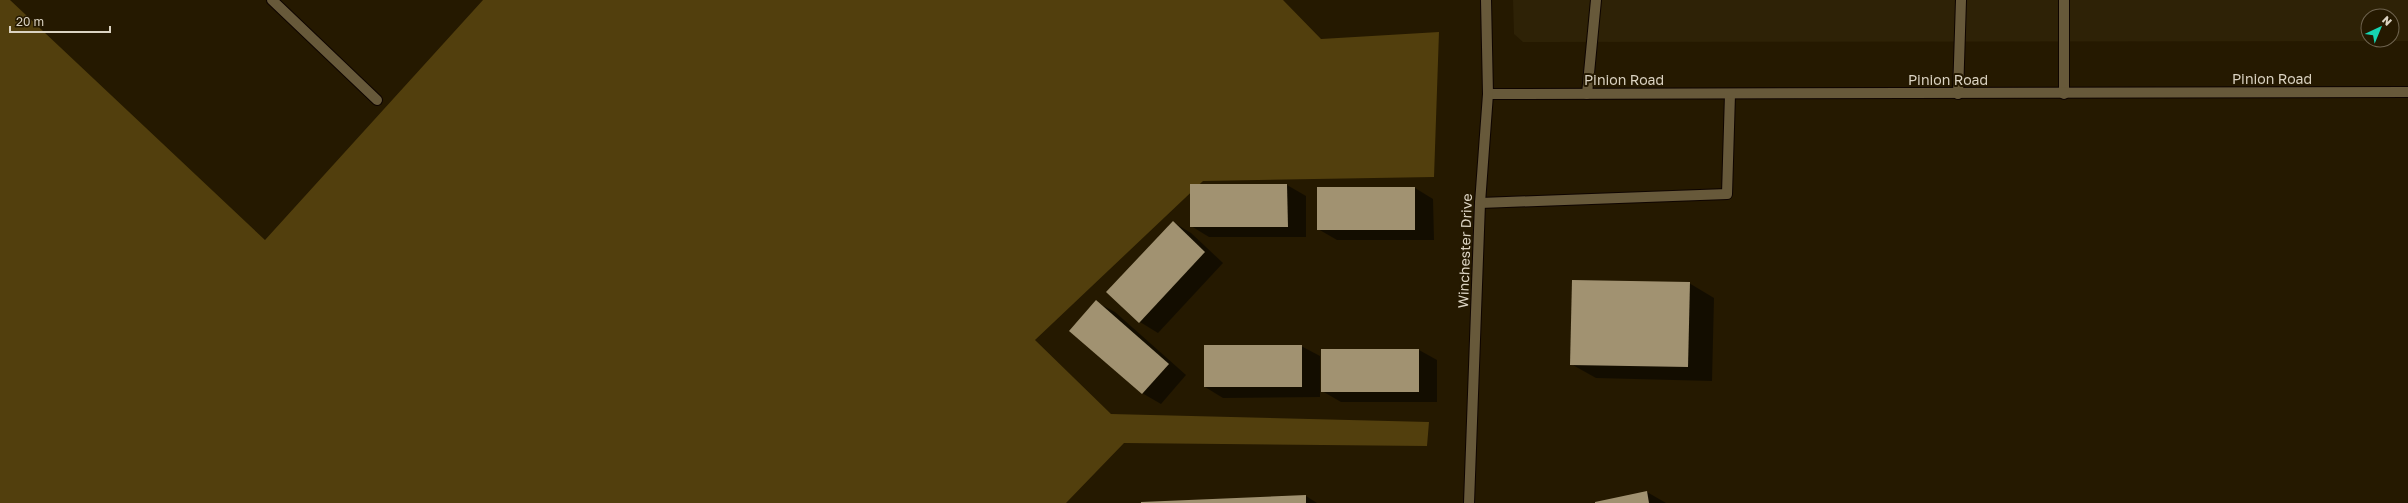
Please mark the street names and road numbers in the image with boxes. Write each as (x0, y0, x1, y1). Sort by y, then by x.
street label: Pinion Road (2232, 70, 2312, 87)
street label: Pinion Road (1584, 71, 1664, 88)
street label: Pinion Road (1908, 71, 1988, 88)
street label: Winchester Drive (1454, 193, 1475, 309)

